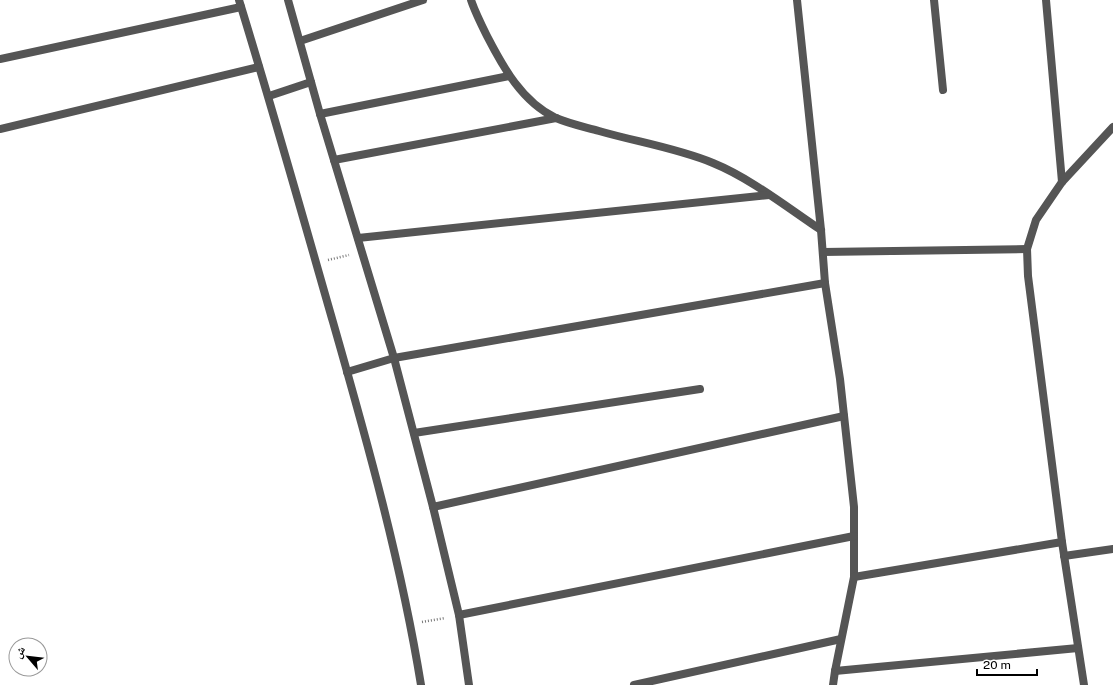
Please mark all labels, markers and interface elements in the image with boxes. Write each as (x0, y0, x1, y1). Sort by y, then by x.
north arrow (8, 637, 48, 677)
text: ش (11, 644, 29, 661)
scale bar (977, 651, 1037, 677)
text: 20 m (983, 658, 1011, 672)

